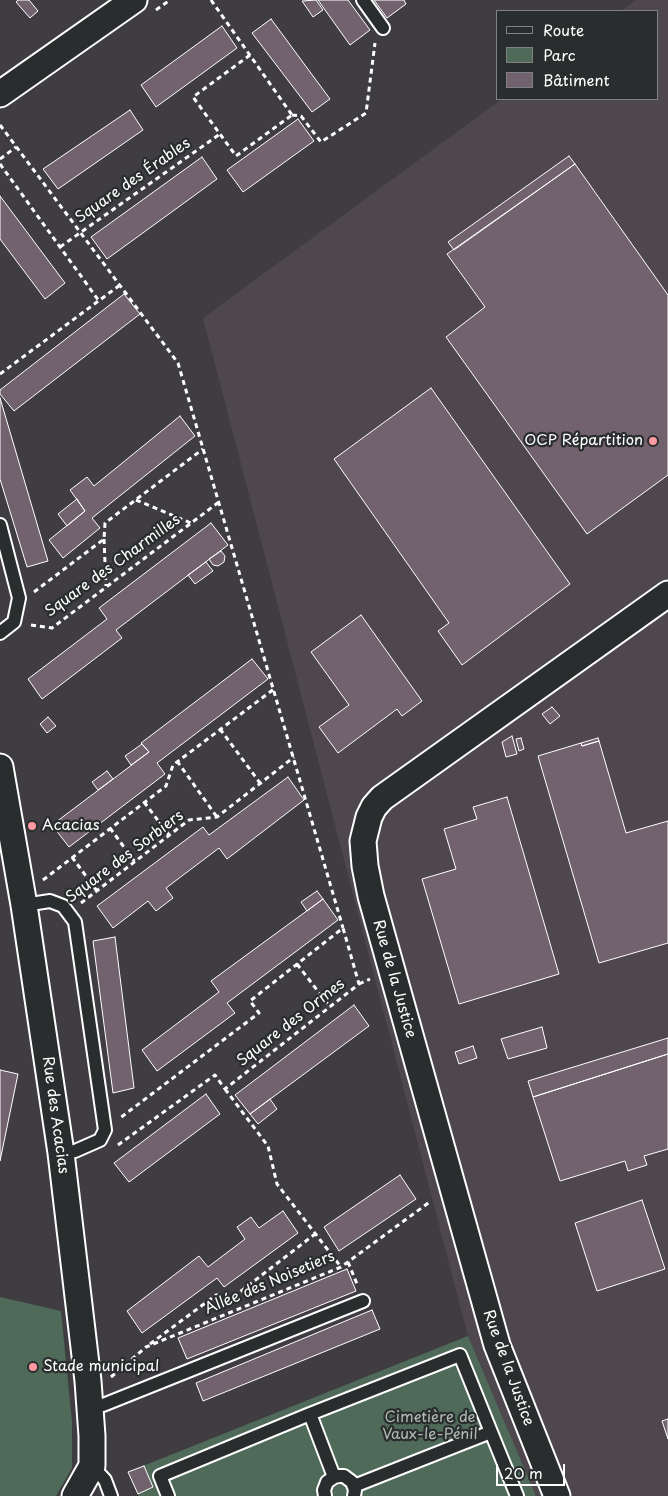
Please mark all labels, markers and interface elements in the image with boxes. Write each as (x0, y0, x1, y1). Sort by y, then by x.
legend (496, 10, 658, 100)
text: Route (543, 18, 584, 41)
text: Parc (543, 43, 576, 66)
text: Bâtiment (543, 68, 610, 91)
street label: Square des Érables (72, 135, 194, 227)
place label: OCP Répartition (524, 432, 643, 450)
marker: OCP Répartition (647, 435, 659, 447)
street label: Square des Charmilles (42, 511, 184, 621)
street label: Square des Sorbiers (63, 807, 187, 907)
place label: Acacias (42, 817, 100, 835)
marker: Acacias (26, 820, 38, 832)
street label: Rue de la Justice (369, 918, 419, 1040)
street label: Square des Ormes (234, 975, 348, 1071)
street label: Rue des Acacias (38, 1055, 72, 1175)
street label: Allée des Noisetiers (202, 1247, 338, 1319)
street label: Rue de la Justice (479, 1308, 537, 1428)
place label: Stade municipal (43, 1358, 159, 1376)
marker: Stade municipal (27, 1361, 39, 1373)
park label: Cimetière de Vaux-le-Pénil (382, 1409, 478, 1444)
scale bar (498, 1454, 567, 1486)
text: 20 m (504, 1461, 543, 1484)

